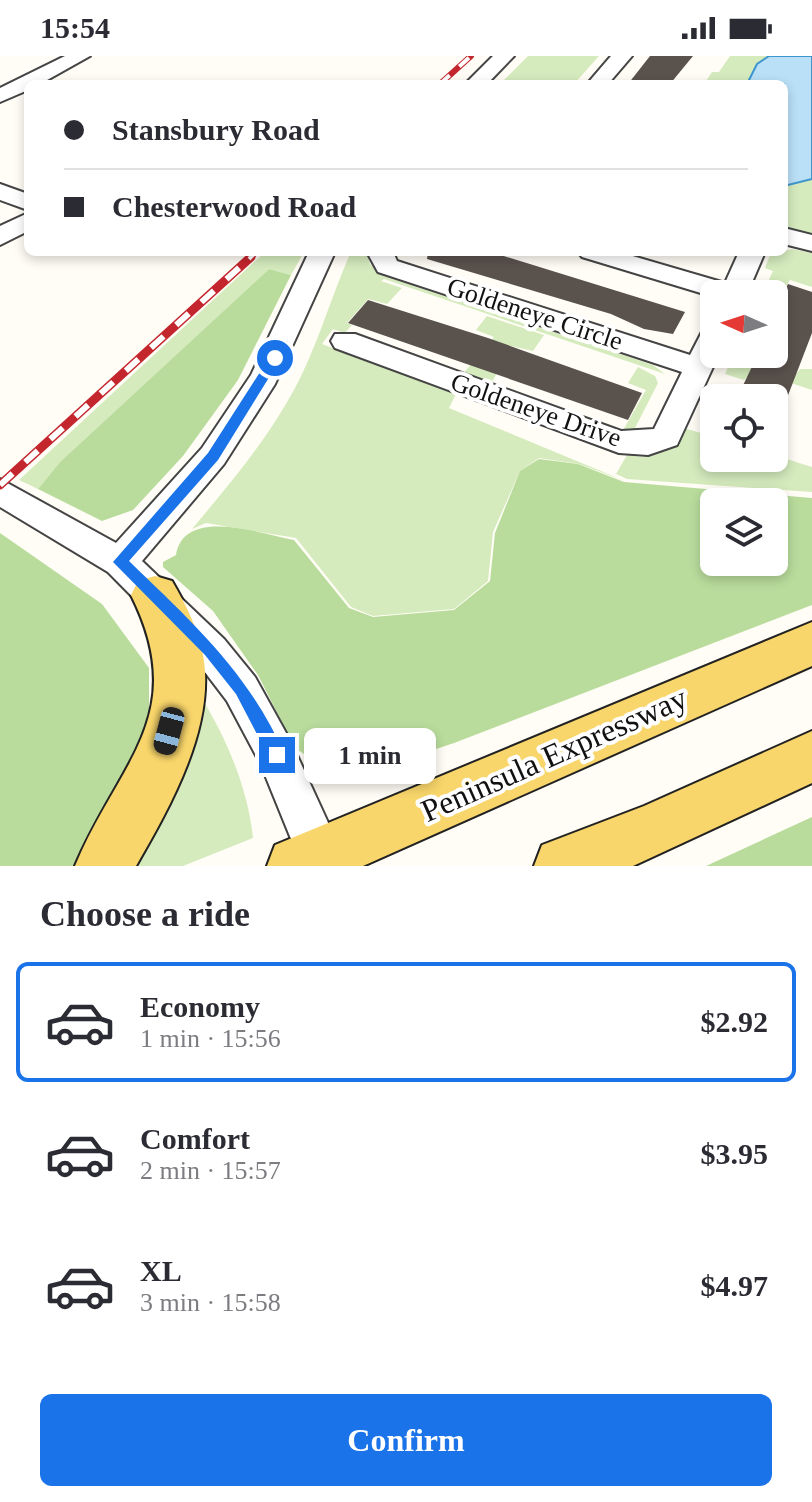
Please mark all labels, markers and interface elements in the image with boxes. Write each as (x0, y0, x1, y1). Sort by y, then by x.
text: 15:54 (40, 11, 110, 44)
text: Stansbury Road (112, 113, 320, 146)
text: Chesterwood Road (112, 190, 356, 223)
street label: Goldeneye Circle (444, 272, 626, 356)
north arrow (700, 280, 788, 368)
map controls (700, 280, 788, 576)
route start (257, 340, 293, 376)
street label: Goldeneye Drive (447, 367, 625, 453)
button: locate (700, 384, 788, 472)
button: layers (700, 488, 788, 576)
street label: Peninsula Expressway (416, 679, 692, 829)
car (151, 705, 187, 757)
callout: 1 min (305, 727, 437, 783)
route end (259, 737, 295, 773)
text: 1 min (339, 741, 401, 770)
text: Choose a ride (40, 894, 250, 934)
icon: car (44, 986, 116, 1058)
text: Economy (140, 990, 260, 1023)
text: $2.92 (701, 1005, 768, 1038)
text: 1 min · 15:56 (140, 1024, 281, 1053)
icon: car (44, 1118, 116, 1190)
text: Comfort (140, 1122, 250, 1155)
text: $3.95 (701, 1137, 768, 1170)
text: 2 min · 15:57 (140, 1156, 281, 1185)
icon: car (44, 1250, 116, 1322)
text: XL (140, 1254, 182, 1287)
text: $4.97 (701, 1269, 768, 1302)
text: 3 min · 15:58 (140, 1288, 281, 1317)
button: Confirm (40, 1394, 772, 1486)

